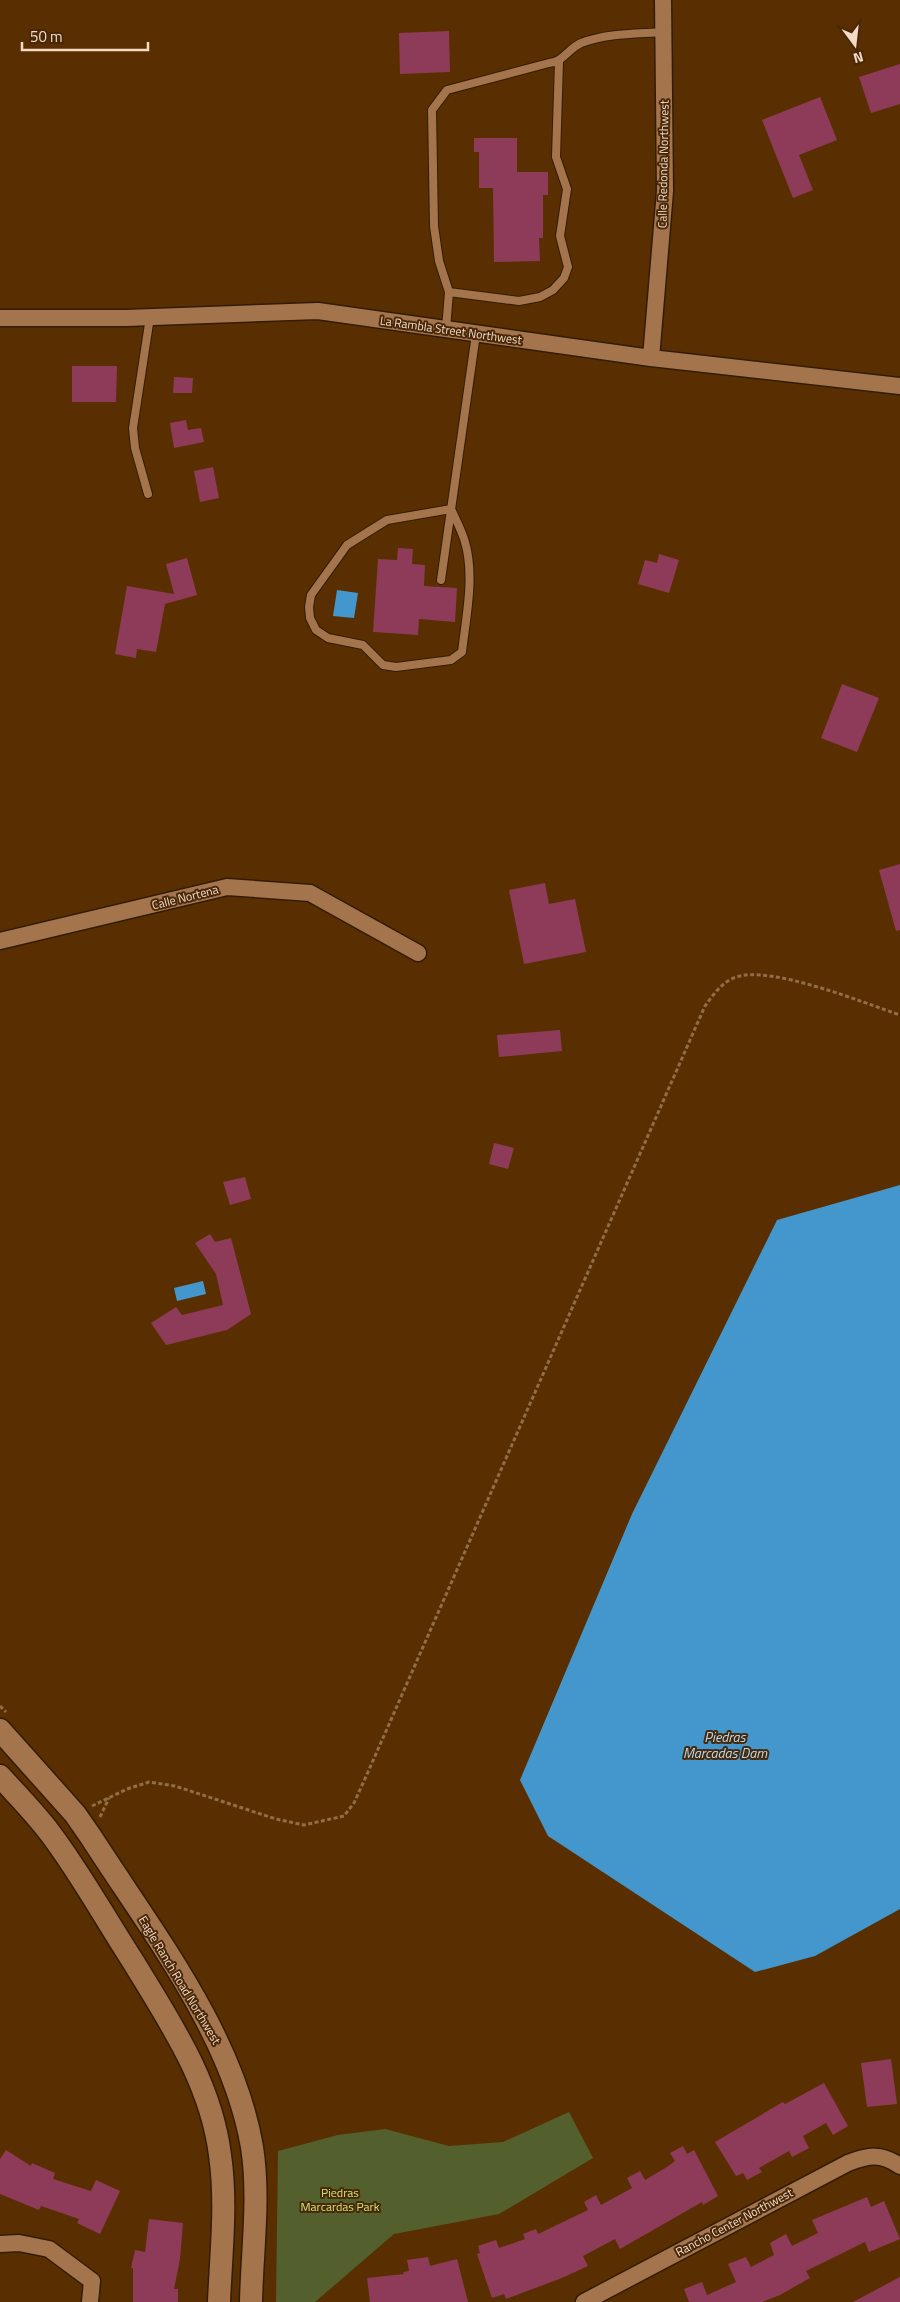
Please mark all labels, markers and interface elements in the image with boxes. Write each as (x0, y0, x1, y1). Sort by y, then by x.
scale bar (22, 20, 149, 52)
north arrow (830, 20, 880, 70)
text: 50 m (30, 25, 63, 48)
text: N (851, 47, 866, 69)
street label: Calle Redonda Northwest (652, 99, 674, 228)
street label: La Rambla Street Northwest (379, 311, 524, 349)
street label: Calle Nortena (150, 880, 220, 914)
water label: Piedras Marcadas Dam (683, 1726, 768, 1763)
street label: Eagle Ranch Road Northwest (134, 1912, 226, 2049)
park label: Piedras Marcardas Park (301, 2183, 380, 2216)
street label: Rancho Center Northwest (672, 2183, 797, 2261)

